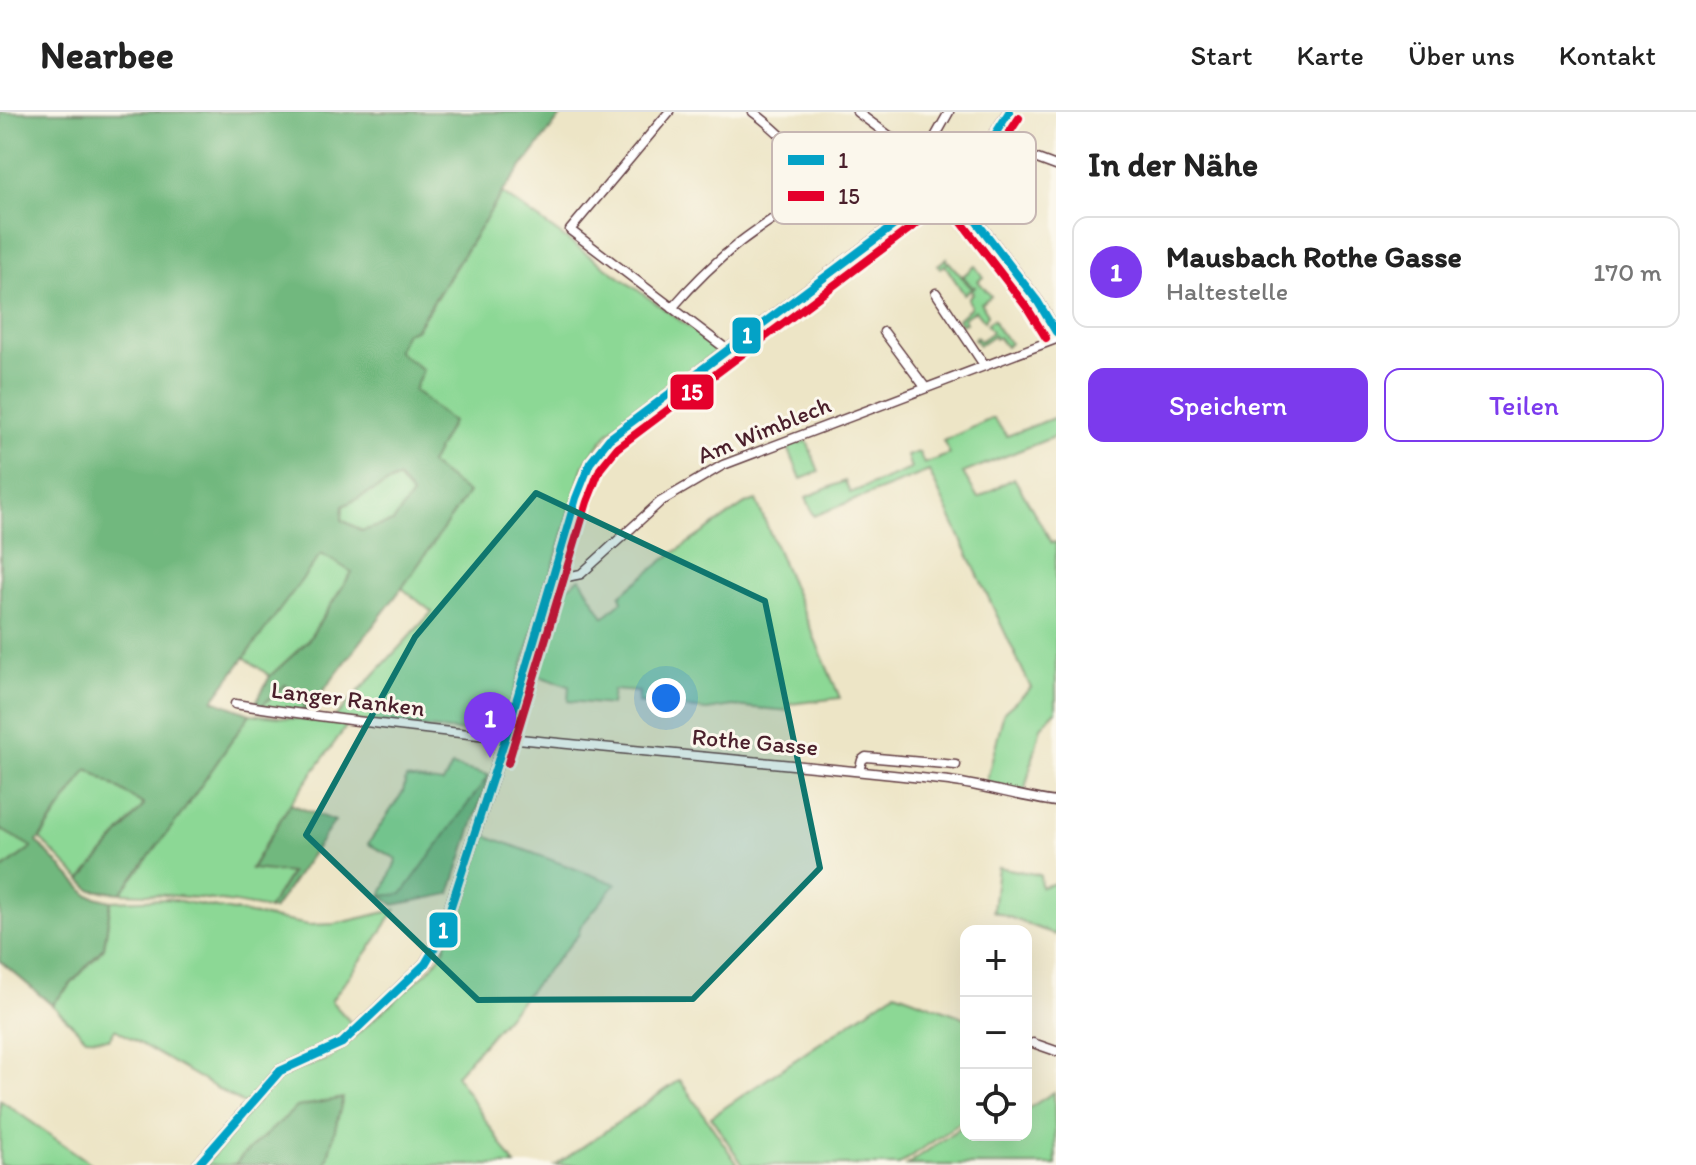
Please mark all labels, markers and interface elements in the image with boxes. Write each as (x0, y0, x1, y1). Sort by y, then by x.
text: Nearbee (40, 32, 174, 78)
text: Start (1191, 38, 1253, 72)
text: Karte (1297, 38, 1364, 72)
text: Über uns (1408, 38, 1515, 72)
text: Kontakt (1559, 38, 1656, 72)
legend (772, 132, 1036, 224)
text: In der Nähe (1088, 144, 1258, 185)
text: 1 (838, 147, 848, 174)
text: 15 (838, 183, 860, 210)
text: Mausbach Rothe Gasse (1166, 238, 1462, 275)
text: 1 (1110, 256, 1122, 288)
text: 170 m (1593, 256, 1662, 288)
text: Haltestelle (1166, 275, 1288, 307)
line badge: 1 (731, 316, 762, 355)
text: 1 (742, 322, 753, 349)
button: Speichern (1088, 368, 1368, 442)
button: Teilen (1384, 368, 1664, 442)
line badge: 15 (669, 373, 715, 411)
text: 15 (681, 379, 703, 406)
street label: Am Wimblech (693, 390, 835, 469)
street label: Langer Ranken (270, 675, 427, 722)
your location (646, 678, 686, 718)
pin: 1 (464, 692, 516, 758)
street label: Rothe Gasse (691, 722, 819, 761)
line badge: 1 (428, 911, 459, 949)
text: 1 (438, 917, 449, 944)
map controls (960, 925, 1032, 1141)
button: + (960, 925, 1032, 997)
button: − (960, 997, 1032, 1069)
button: locate (960, 1069, 1032, 1141)

